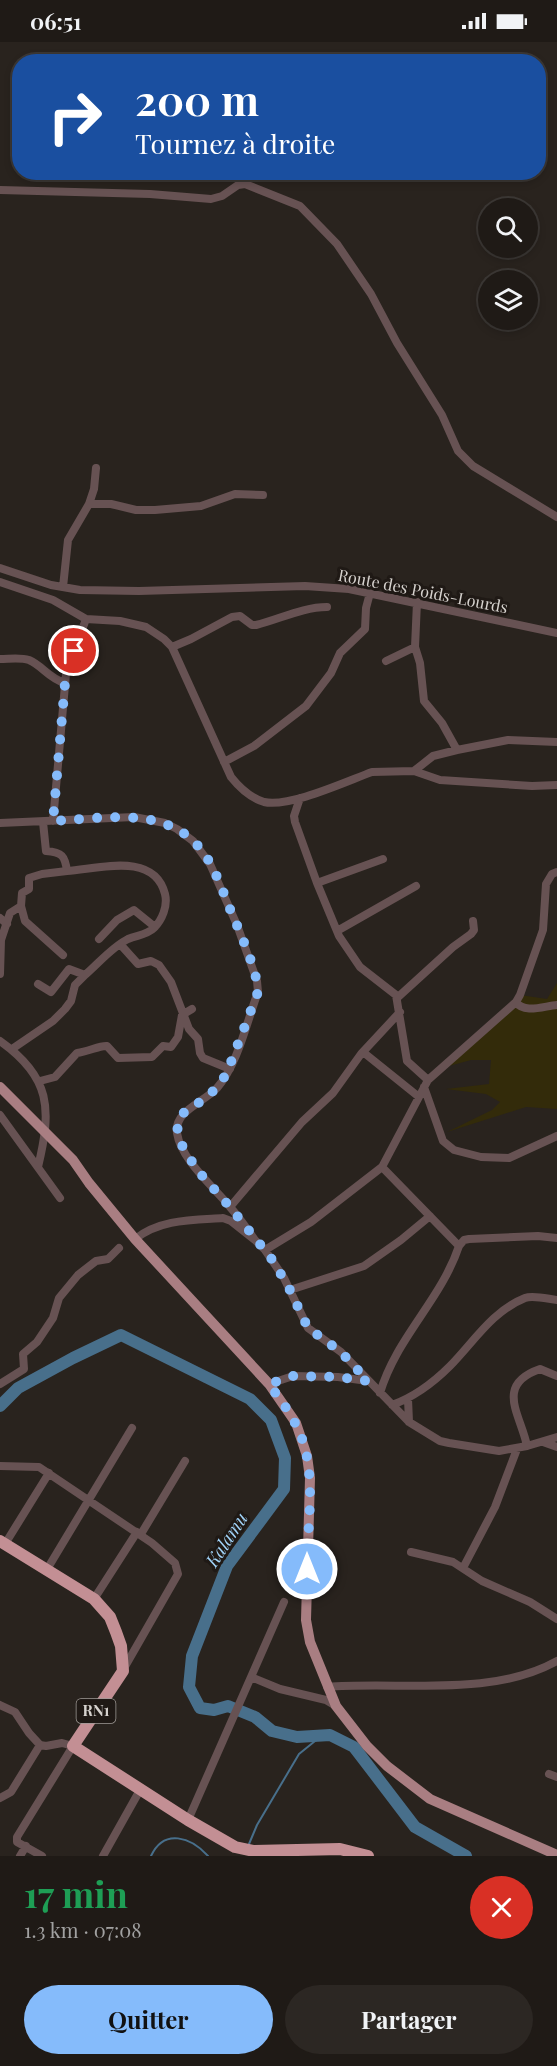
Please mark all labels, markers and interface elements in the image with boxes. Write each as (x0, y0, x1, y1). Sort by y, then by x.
text: 06:51 (30, 6, 81, 36)
text: 200 m (135, 71, 259, 127)
icon: right (36, 78, 114, 156)
text: Tournez à droite (135, 125, 335, 161)
map controls (478, 198, 538, 330)
button: search (478, 198, 538, 258)
button: layers (478, 270, 538, 330)
street label: Route des Poids-Lourds (336, 564, 510, 617)
pin (48, 625, 99, 676)
icon: arrive (57, 634, 90, 667)
water label: Kalamu (199, 1508, 253, 1572)
position arrow (275, 1537, 339, 1601)
road number: RN1 (76, 1699, 116, 1723)
text: 17 min (24, 1869, 128, 1917)
button: close (470, 1876, 533, 1939)
text: 1.3 km · 07:08 (24, 1916, 142, 1943)
button: Quitter (24, 1985, 273, 2054)
button: Partager (285, 1985, 533, 2054)

